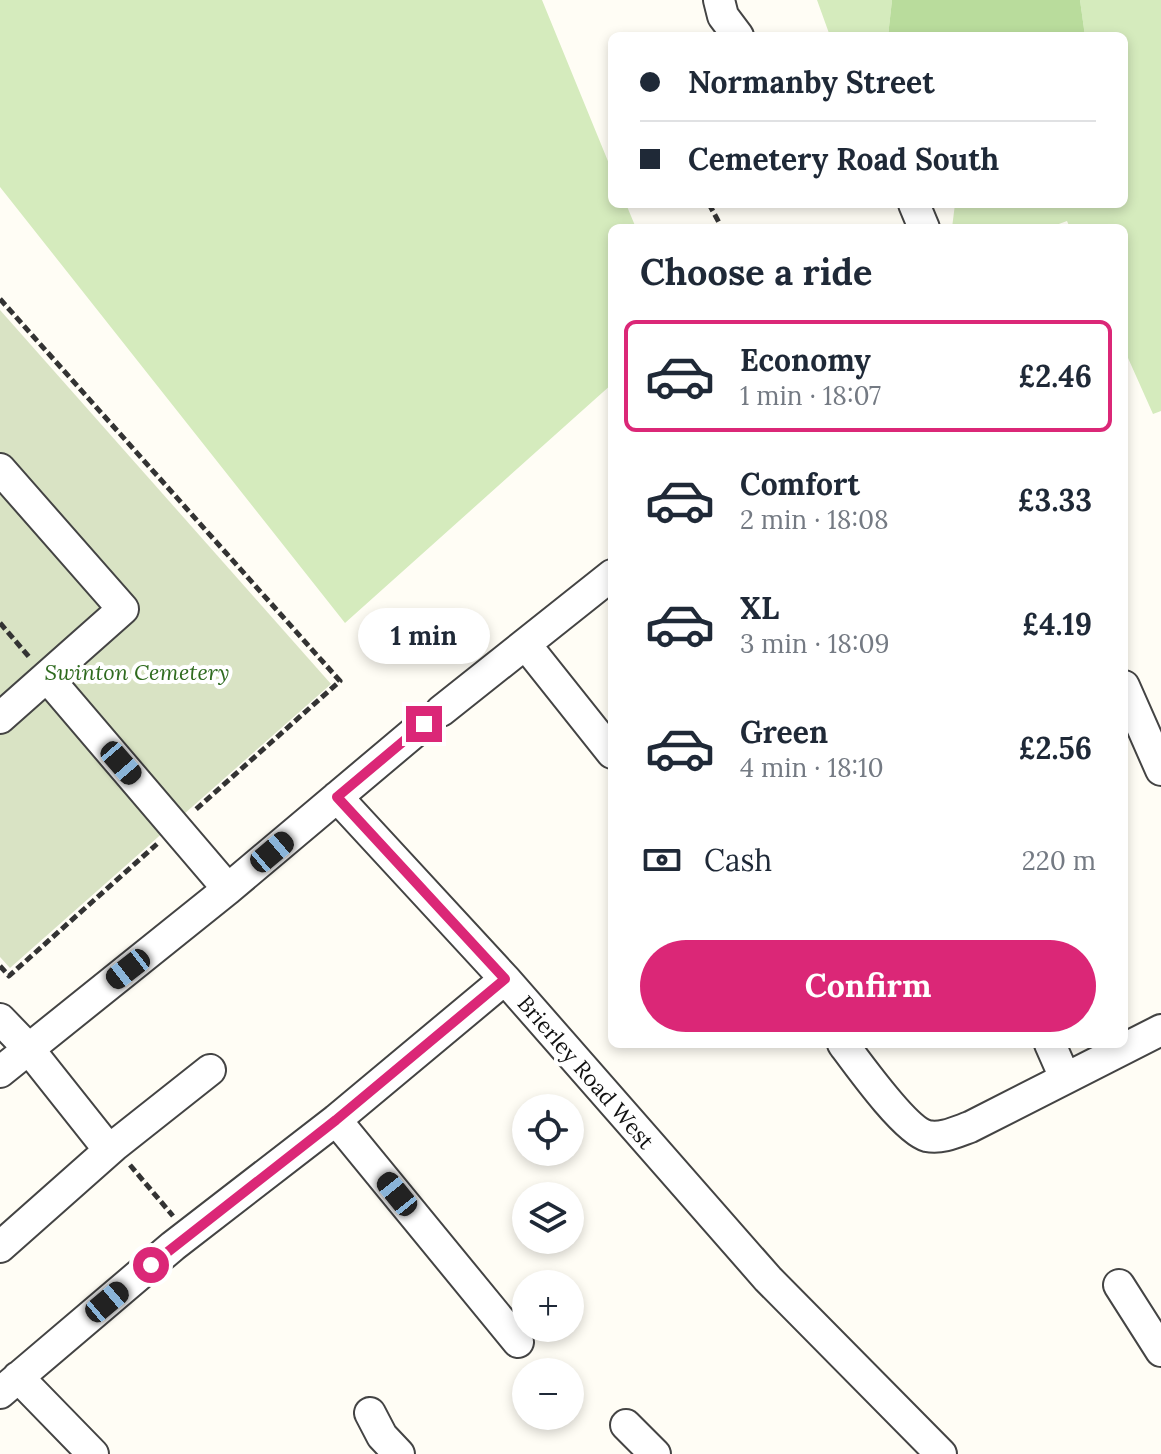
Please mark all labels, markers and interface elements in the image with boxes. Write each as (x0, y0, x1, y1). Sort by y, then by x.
text: Normanby Street (688, 63, 935, 101)
text: Cemetery Road South (688, 140, 999, 178)
text: Choose a ride (640, 249, 872, 295)
icon: car (644, 340, 716, 412)
text: Economy (740, 341, 871, 379)
text: £2.46 (1018, 357, 1092, 395)
text: 1 min · 18:07 (740, 379, 881, 412)
icon: car (644, 464, 716, 536)
text: Comfort (740, 465, 860, 503)
text: £3.33 (1017, 481, 1092, 519)
text: 2 min · 18:08 (740, 503, 889, 536)
icon: car (644, 588, 716, 660)
text: XL (740, 589, 779, 627)
text: £4.19 (1022, 605, 1092, 643)
callout: 1 min (358, 608, 490, 664)
text: 1 min (391, 619, 457, 652)
text: 3 min · 18:09 (740, 627, 890, 660)
park label: Swinton Cemetery (45, 658, 229, 686)
route end (406, 706, 442, 742)
icon: car (644, 712, 716, 784)
text: Green (740, 713, 828, 751)
text: £2.56 (1018, 729, 1092, 767)
car (96, 737, 146, 789)
text: 4 min · 18:10 (740, 751, 884, 784)
car (246, 827, 298, 877)
icon: cash (640, 838, 684, 882)
text: Cash (704, 841, 772, 879)
text: 220 m (1022, 844, 1096, 877)
button: Confirm (640, 940, 1096, 1032)
car (102, 945, 154, 993)
street label: Brierley Road West (512, 990, 661, 1155)
map controls (512, 1094, 584, 1430)
button: locate (512, 1094, 584, 1166)
car (373, 1168, 421, 1220)
button: layers (512, 1182, 584, 1254)
route start (133, 1247, 169, 1283)
button: + (512, 1270, 584, 1342)
car (81, 1277, 133, 1327)
button: − (512, 1358, 584, 1430)

